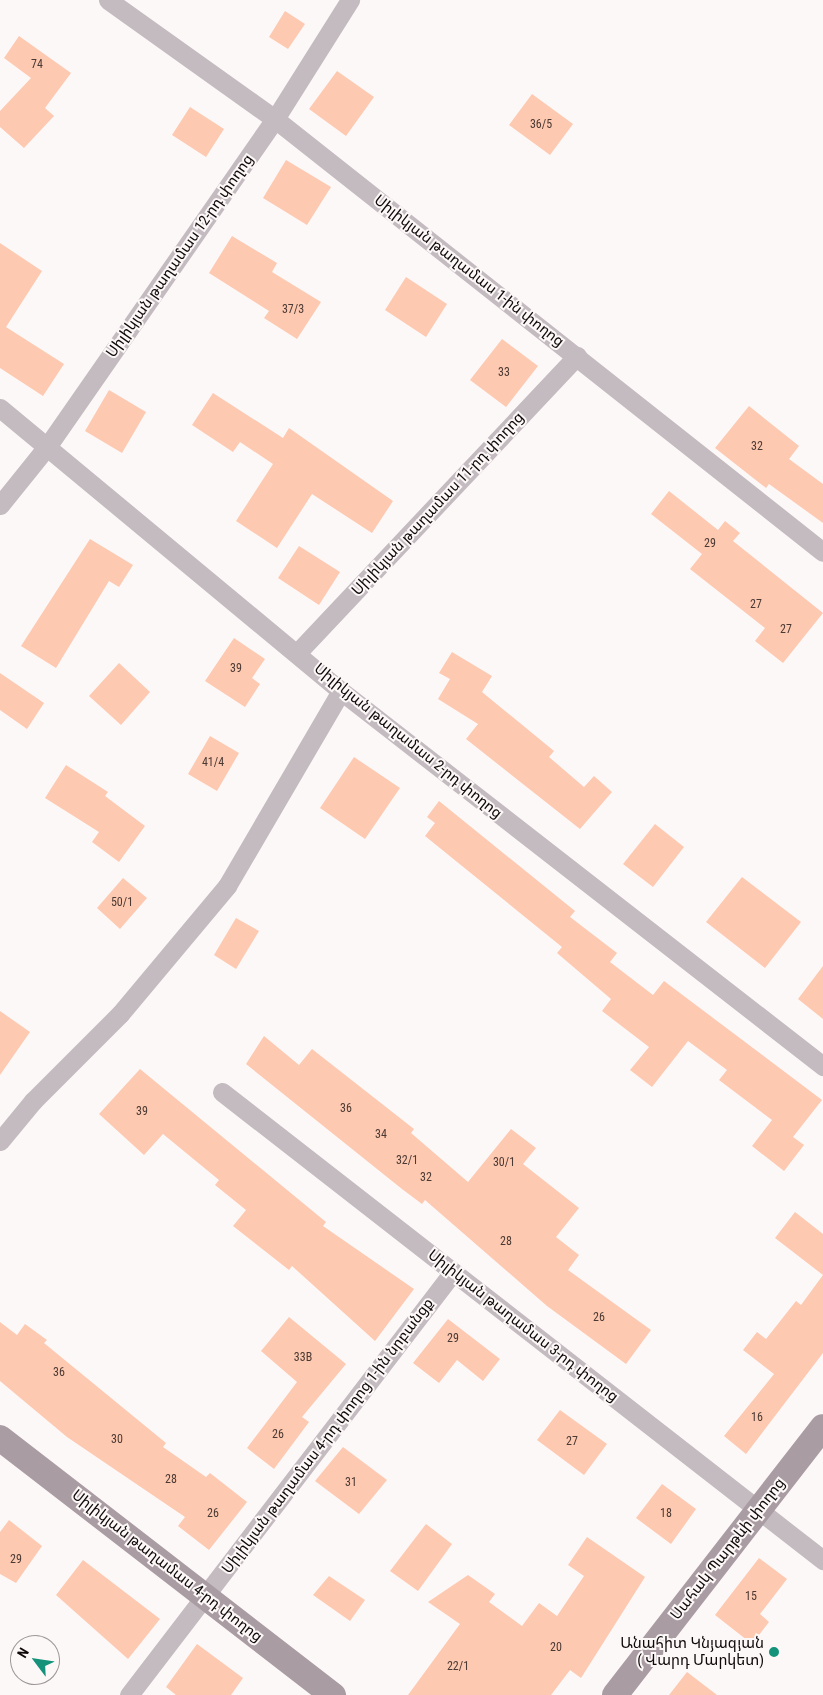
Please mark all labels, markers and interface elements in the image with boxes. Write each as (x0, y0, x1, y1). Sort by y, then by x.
house number: 74 (31, 58, 43, 72)
house number: 36/5 (530, 118, 552, 132)
street label: Սիլիկյան թաղամաս 12-րդ փողոց (103, 151, 257, 361)
street label: Սիլիկյան թաղամաս 1-ին փողոց (370, 191, 568, 351)
house number: 37/3 (282, 303, 304, 317)
house number: 33 (498, 366, 510, 380)
street label: Սիլիկյան թաղամաս 11-րդ փողոց (348, 409, 528, 599)
house number: 32 (751, 440, 763, 454)
house number: 29 (704, 537, 716, 551)
house number: 27 (750, 598, 762, 612)
house number: 27 (780, 623, 792, 637)
street label: Սիլիկյան թաղամաս 2-րդ փողոց (310, 660, 506, 822)
house number: 39 (230, 662, 242, 676)
house number: 41/4 (202, 756, 224, 770)
house number: 50/1 (111, 896, 133, 910)
house number: 36 (340, 1102, 352, 1116)
house number: 39 (136, 1105, 148, 1119)
house number: 34 (375, 1128, 387, 1142)
house number: 32/1 (396, 1154, 418, 1168)
house number: 30/1 (493, 1156, 515, 1170)
house number: 32 (420, 1171, 432, 1185)
house number: 28 (500, 1235, 512, 1249)
street label: Սիլիկյան թաղամաս 3-րդ փողոց (424, 1246, 622, 1406)
street label: Սիլիկյան թաղամաս 4-րդ փողոց 1-ին նրբանցք (218, 1295, 438, 1577)
house number: 26 (593, 1311, 605, 1325)
house number: 29 (447, 1332, 459, 1346)
house number: 33B (294, 1351, 312, 1365)
house number: 36 (53, 1366, 65, 1380)
house number: 16 (751, 1411, 763, 1425)
house number: 26 (272, 1428, 284, 1442)
house number: 30 (111, 1433, 123, 1447)
house number: 27 (566, 1435, 578, 1449)
house number: 28 (165, 1473, 177, 1487)
street label: Սահակ Պարթևի փողոց (667, 1474, 789, 1624)
house number: 31 (345, 1476, 357, 1490)
street label: Սիլիկյան թաղամաս 4-րդ փողոց (68, 1486, 266, 1646)
house number: 26 (207, 1507, 219, 1521)
house number: 18 (660, 1507, 672, 1521)
house number: 29 (10, 1553, 22, 1567)
house number: 15 (745, 1590, 757, 1604)
place label: Անահիտ Կնյազյան ( Վարդ Մարկետ) (620, 1634, 764, 1669)
north arrow (10, 1635, 60, 1685)
house number: 20 (550, 1641, 562, 1655)
text: N (14, 1645, 32, 1661)
marker: Անահիտ Կնյազյան ( Վարդ Մարկետ) (768, 1646, 780, 1658)
house number: 22/1 (447, 1660, 469, 1674)

